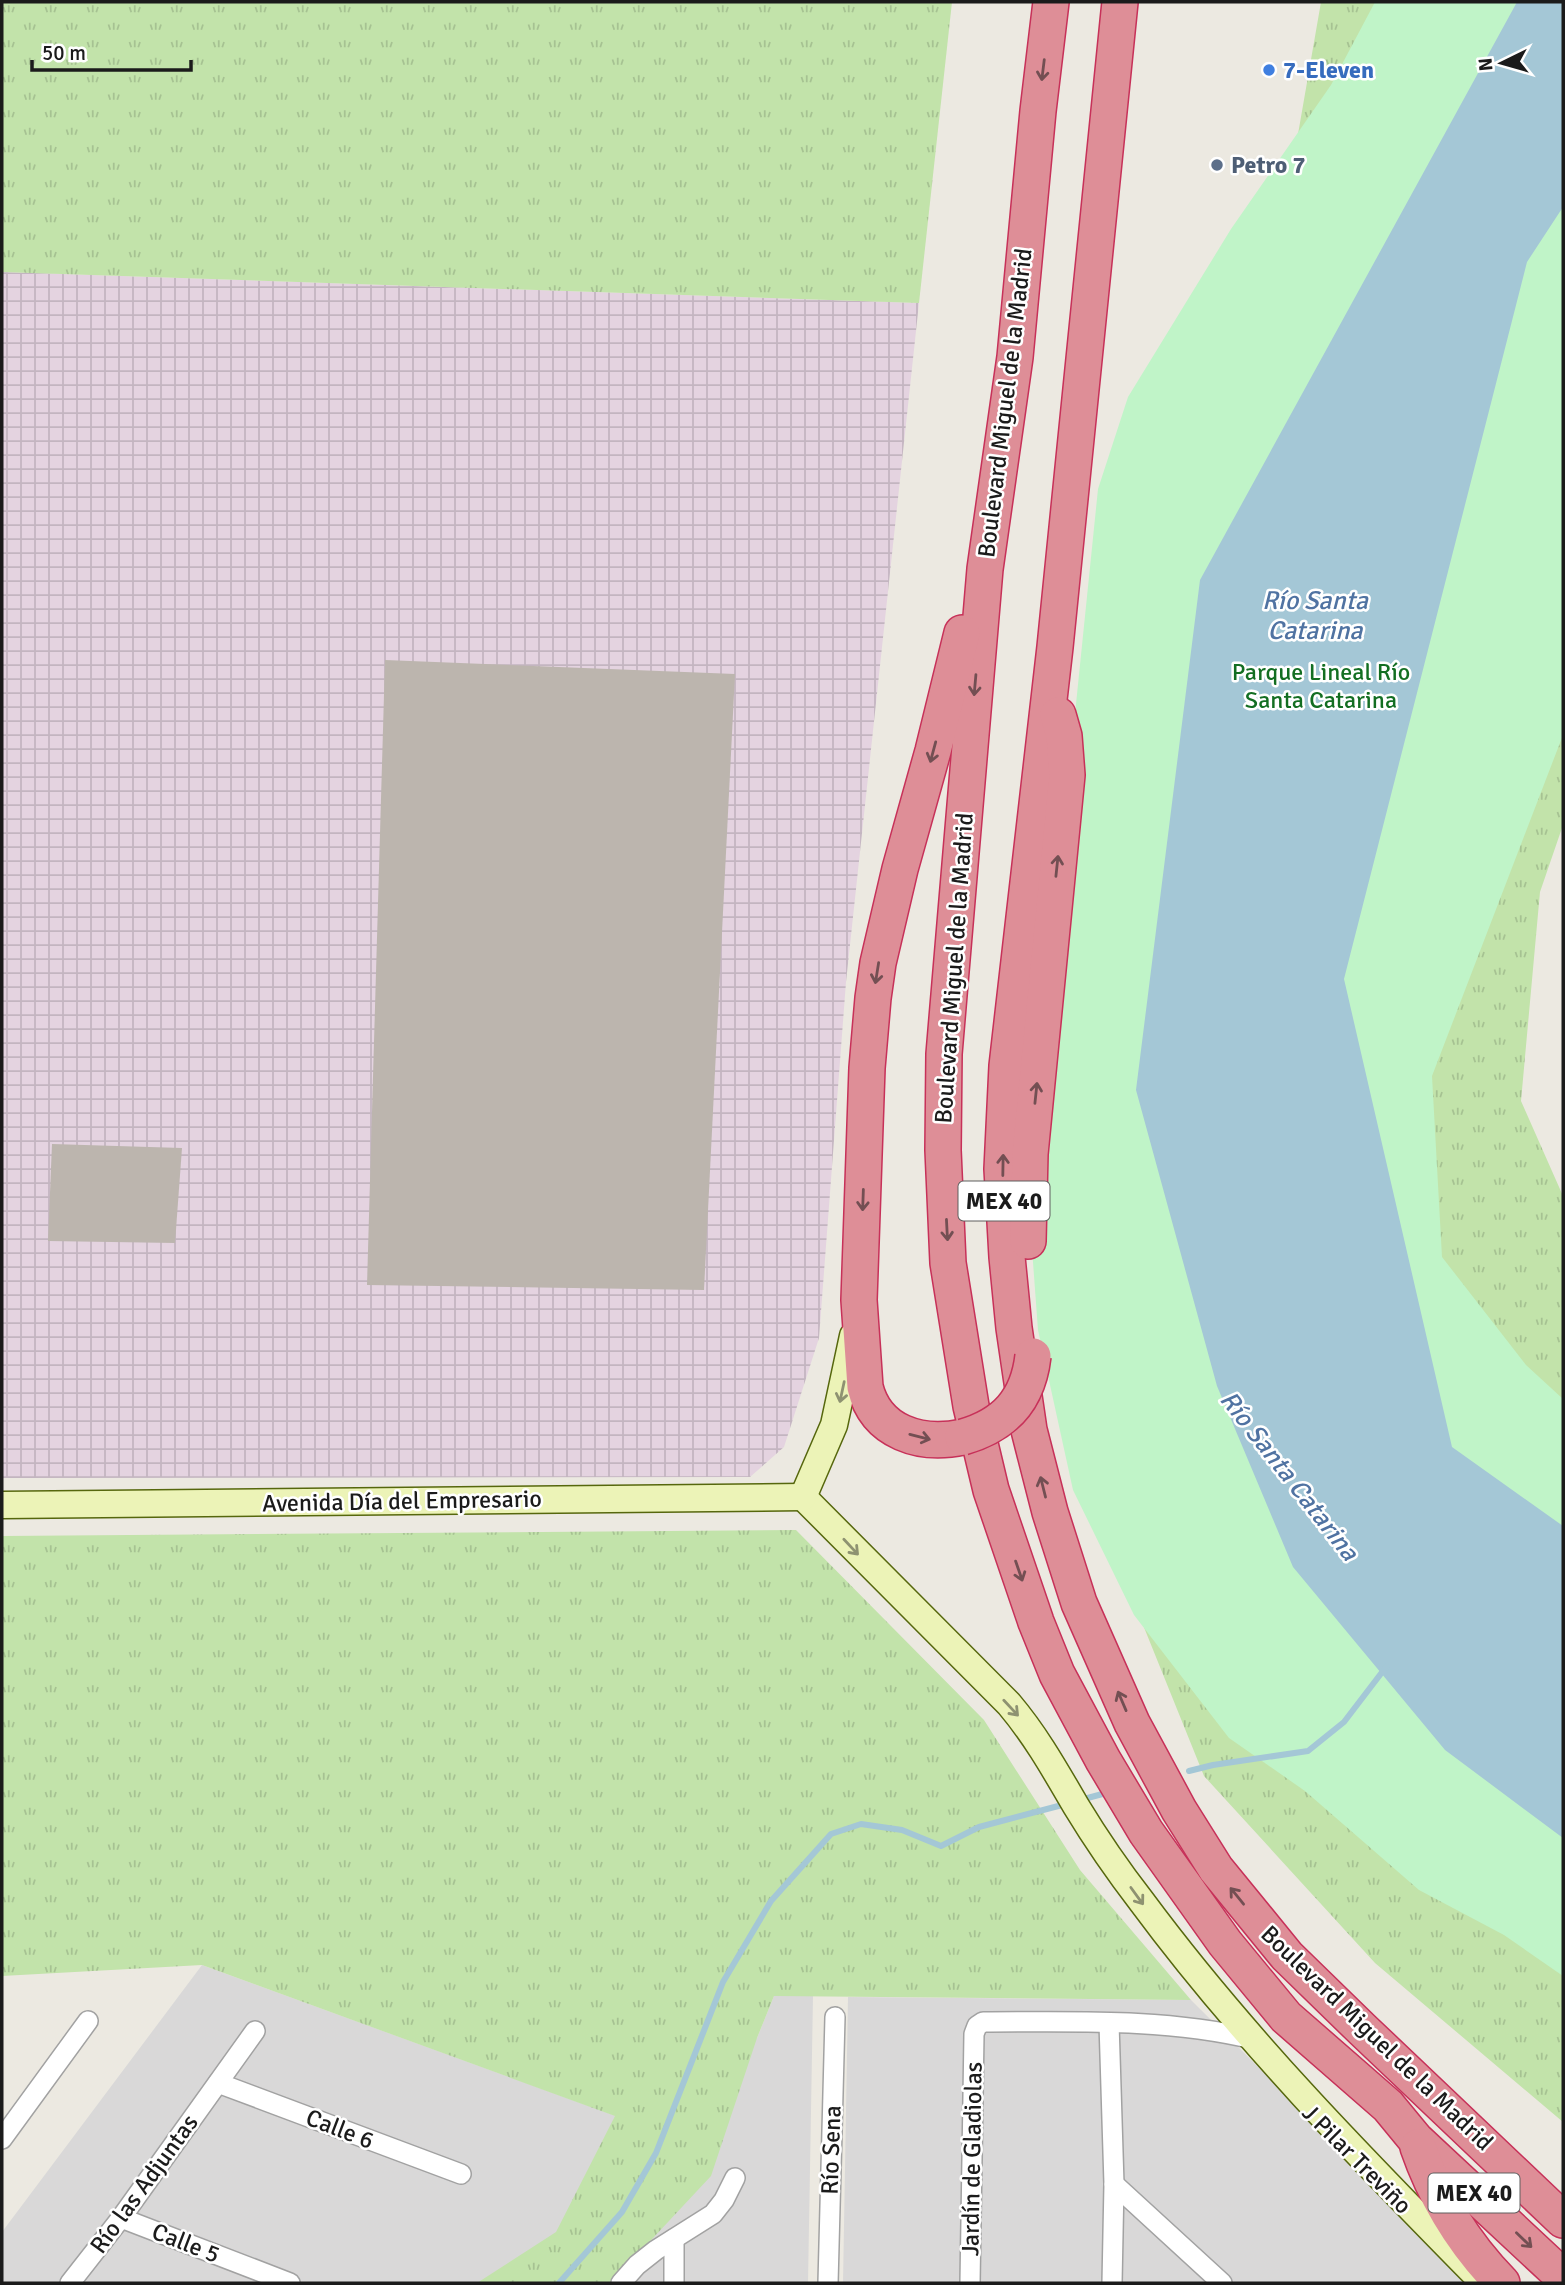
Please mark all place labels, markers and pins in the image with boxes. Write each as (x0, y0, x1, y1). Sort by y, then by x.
place label: 7-Eleven (1283, 55, 1374, 85)
marker: 7-Eleven (1261, 62, 1277, 78)
place label: Petro 7 (1231, 150, 1305, 180)
marker: Petro 7 (1209, 157, 1225, 173)

